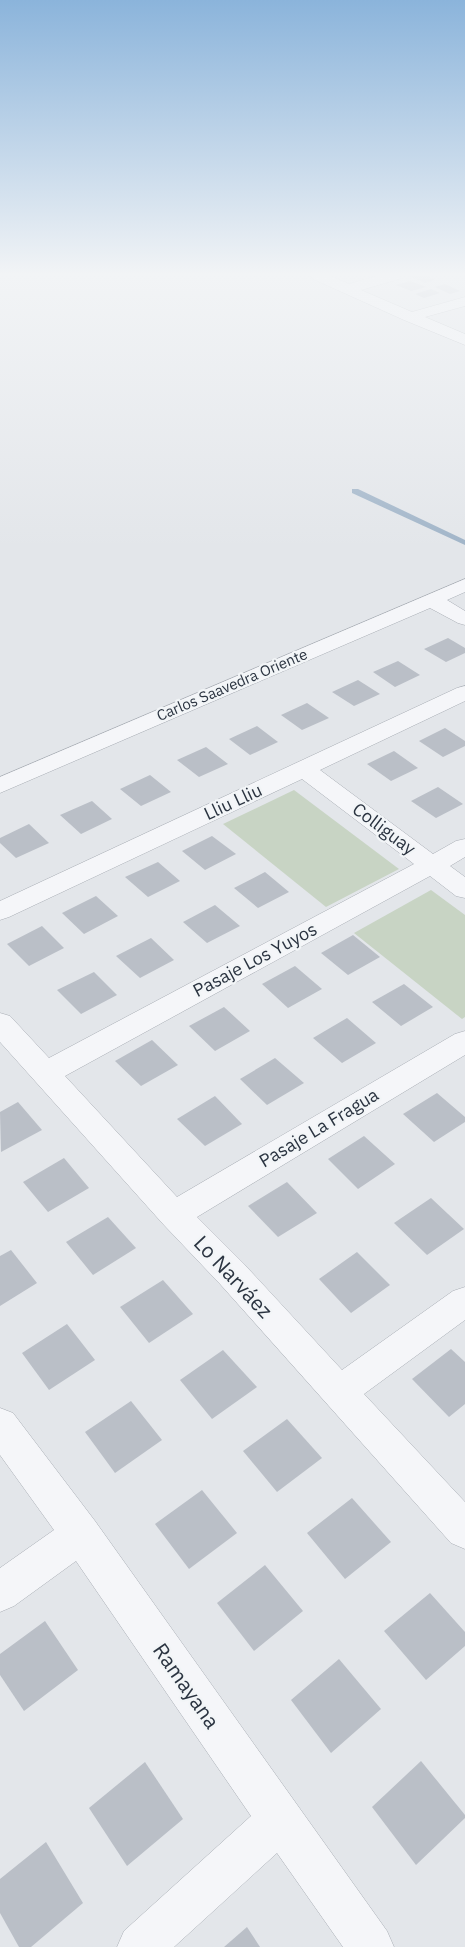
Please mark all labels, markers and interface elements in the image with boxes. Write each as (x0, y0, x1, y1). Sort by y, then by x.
street label: Carlos Saavedra Oriente (154, 644, 310, 725)
street label: Lliu Lliu (200, 778, 266, 825)
street label: Colliguay (348, 797, 421, 860)
street label: Pasaje Los Yuyos (189, 917, 321, 1002)
street label: Pasaje La Fragua (255, 1083, 383, 1172)
street label: Lo Narváez (188, 1229, 279, 1324)
street label: Ramayana (147, 1637, 227, 1734)

